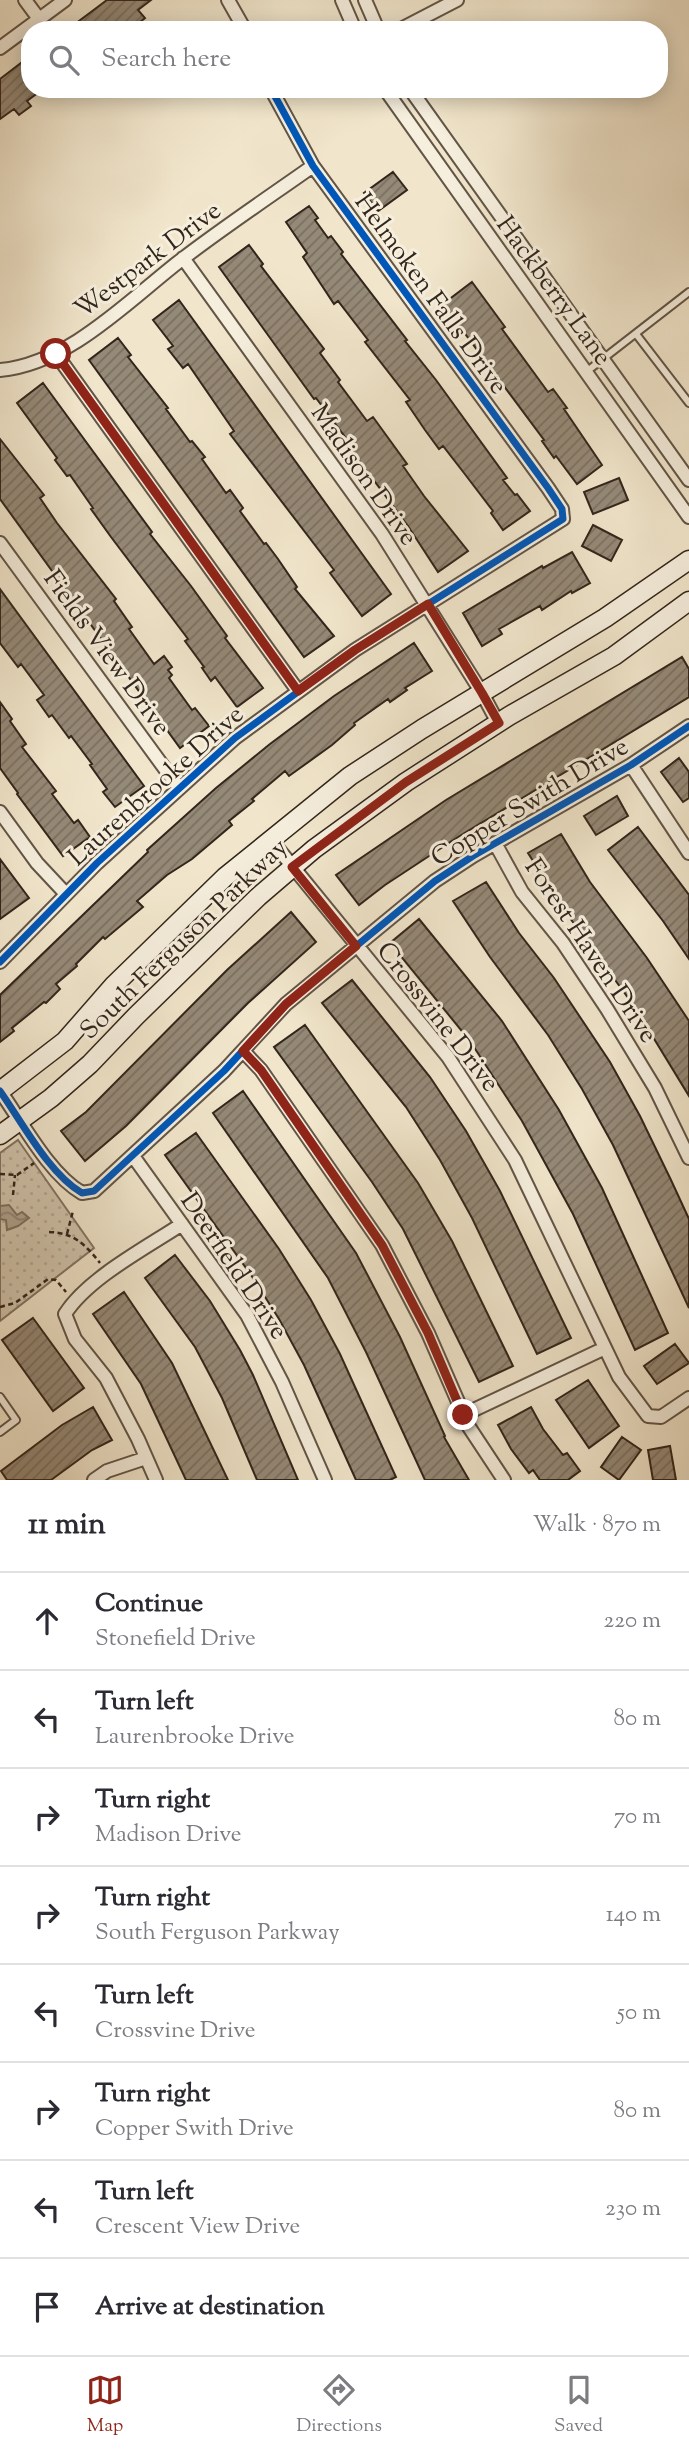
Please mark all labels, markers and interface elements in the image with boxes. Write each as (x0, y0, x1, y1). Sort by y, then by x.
search box (21, 21, 668, 98)
icon: search (45, 41, 83, 79)
text: Search here (101, 41, 231, 78)
street label: Helmoken Falls Drive (344, 186, 516, 403)
street label: Westpark Drive (67, 193, 230, 329)
street label: Hackberry Lane (486, 209, 620, 374)
route start (40, 338, 71, 369)
street label: Madison Drive (300, 397, 426, 554)
street label: Fields View Drive (33, 563, 179, 744)
street label: Laurenbrooke Drive (61, 698, 253, 876)
street label: Copper Swith Drive (424, 729, 636, 877)
street label: South Ferguson Parkway (72, 830, 297, 1049)
street label: Forest Haven Drive (514, 852, 665, 1051)
street label: Crossvine Drive (367, 935, 507, 1100)
street label: Deerfield Drive (170, 1185, 296, 1347)
route end (447, 1399, 478, 1430)
text: 11 min (28, 1504, 106, 1547)
text: Walk · 870 m (533, 1509, 661, 1542)
text: Continue (95, 1586, 203, 1623)
icon: ahead (28, 1602, 66, 1640)
text: 220 m (603, 1605, 661, 1638)
text: Stonefield Drive (95, 1623, 256, 1656)
text: Turn left (95, 1684, 194, 1721)
icon: left (28, 1700, 66, 1738)
text: 80 m (613, 1703, 661, 1736)
text: Laurenbrooke Drive (95, 1721, 294, 1754)
text: Turn right (95, 1782, 210, 1819)
icon: right (28, 1798, 66, 1836)
text: 70 m (614, 1801, 661, 1834)
text: Madison Drive (95, 1819, 241, 1852)
text: Turn right (95, 1880, 210, 1917)
icon: right (28, 1896, 66, 1934)
text: 140 m (606, 1899, 661, 1932)
text: South Ferguson Parkway (95, 1917, 340, 1950)
text: Turn left (95, 1978, 194, 2015)
icon: left (28, 1994, 66, 2032)
text: 50 m (617, 1997, 661, 2030)
text: Crossvine Drive (95, 2015, 255, 2048)
text: Turn right (95, 2076, 210, 2113)
icon: right (28, 2092, 66, 2130)
text: 80 m (613, 2095, 661, 2128)
text: Copper Swith Drive (95, 2113, 294, 2146)
text: Turn left (95, 2174, 194, 2211)
icon: left (28, 2190, 66, 2228)
text: 230 m (605, 2193, 661, 2226)
text: Crescent View Drive (95, 2211, 300, 2244)
icon: arrive (28, 2288, 66, 2326)
text: Arrive at destination (95, 2289, 325, 2326)
tab: Map (86, 2371, 124, 2440)
tab: Directions (296, 2371, 382, 2440)
tab: Saved (554, 2371, 603, 2440)

